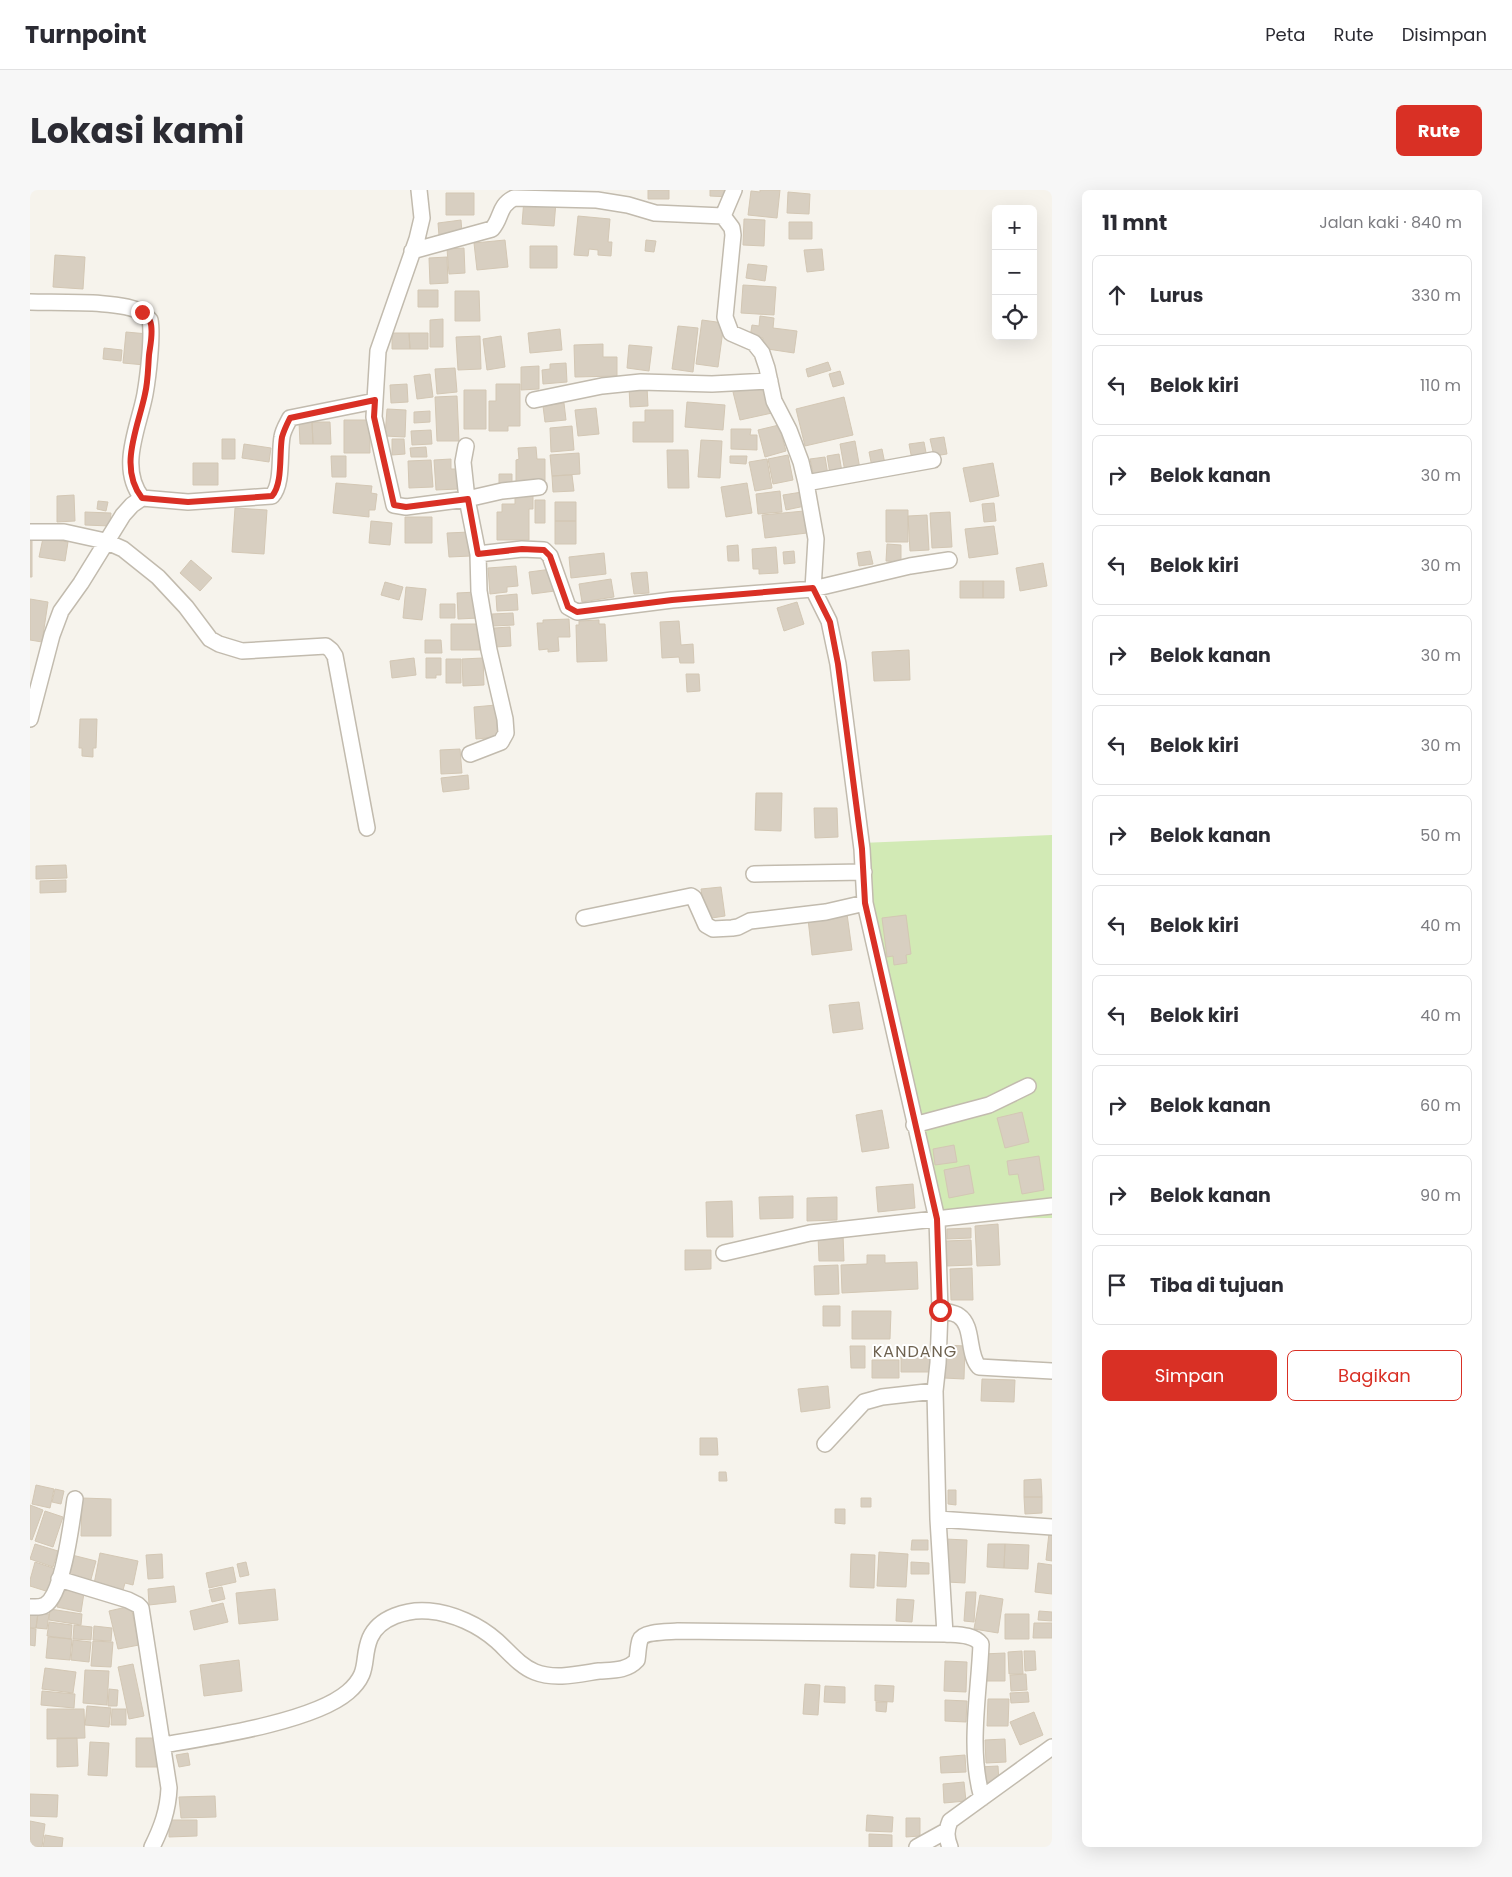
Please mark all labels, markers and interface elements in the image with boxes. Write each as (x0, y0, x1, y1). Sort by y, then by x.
text: Turnpoint (25, 18, 146, 51)
text: Peta (1265, 22, 1305, 47)
text: Rute (1333, 22, 1374, 47)
text: Disimpan (1402, 22, 1487, 47)
button: Rute (1396, 105, 1482, 156)
text: Lokasi kami (30, 106, 244, 155)
map controls (992, 205, 1037, 340)
button: + (992, 205, 1037, 250)
text: 11 mnt (1102, 208, 1167, 237)
text: Jalan kaki · 840 m (1319, 211, 1462, 234)
button: − (992, 250, 1037, 295)
icon: ahead (1103, 281, 1131, 309)
text: Lurus (1150, 282, 1203, 309)
text: 330 m (1411, 284, 1461, 307)
button: locate (992, 295, 1037, 340)
route end (131, 301, 154, 324)
icon: left (1103, 371, 1131, 399)
text: Belok kiri (1150, 372, 1239, 399)
text: 110 m (1420, 374, 1461, 397)
icon: right (1103, 461, 1131, 489)
text: Belok kanan (1150, 462, 1271, 489)
text: 30 m (1421, 464, 1461, 487)
icon: left (1103, 551, 1131, 579)
text: Belok kiri (1150, 552, 1239, 579)
text: 30 m (1421, 554, 1461, 577)
icon: right (1103, 641, 1131, 669)
text: Belok kanan (1150, 642, 1271, 669)
text: 30 m (1421, 644, 1461, 667)
icon: left (1103, 731, 1131, 759)
text: Belok kiri (1150, 732, 1239, 759)
text: 30 m (1421, 734, 1461, 757)
icon: right (1103, 821, 1131, 849)
text: Belok kanan (1150, 822, 1271, 849)
text: 50 m (1420, 824, 1461, 847)
icon: left (1103, 911, 1131, 939)
text: Belok kiri (1150, 912, 1239, 939)
text: 40 m (1420, 914, 1461, 937)
icon: left (1103, 1001, 1131, 1029)
text: Belok kiri (1150, 1002, 1239, 1029)
text: 40 m (1420, 1004, 1461, 1027)
icon: right (1103, 1091, 1131, 1119)
text: Belok kanan (1150, 1092, 1271, 1119)
text: 60 m (1420, 1094, 1461, 1117)
icon: right (1103, 1181, 1131, 1209)
text: Belok kanan (1150, 1182, 1271, 1209)
text: 90 m (1420, 1184, 1461, 1207)
icon: arrive (1103, 1271, 1131, 1299)
text: Tiba di tujuan (1150, 1272, 1284, 1299)
route start (929, 1299, 952, 1322)
district label: KANDANG (873, 1340, 957, 1363)
button: Simpan (1102, 1350, 1277, 1401)
button: Bagikan (1287, 1350, 1462, 1401)

